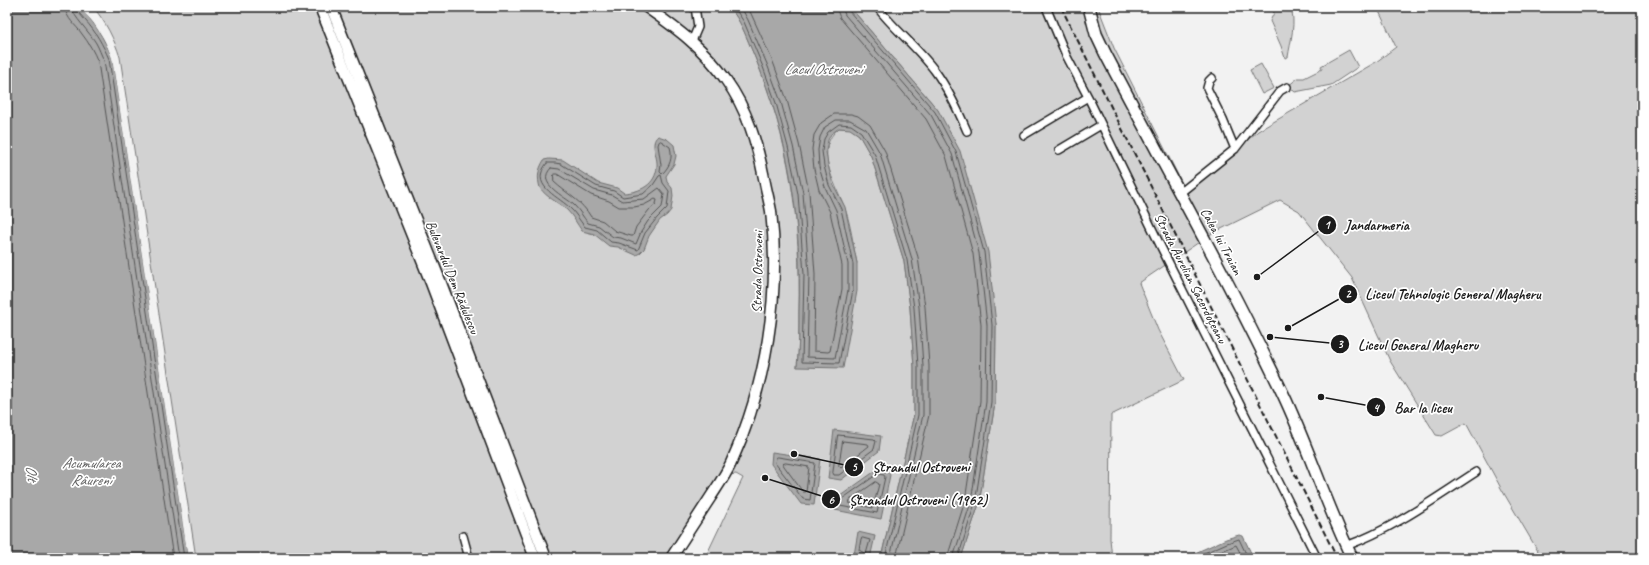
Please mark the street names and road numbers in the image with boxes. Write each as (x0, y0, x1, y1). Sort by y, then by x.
street label: Calea lui Traian (1197, 205, 1247, 278)
street label: Strada Aurelian Sacerdoțeanu (1150, 210, 1231, 347)
street label: Bulevardul Dem Rădulescu (422, 218, 483, 337)
street label: Strada Ostroveni (748, 229, 767, 313)

